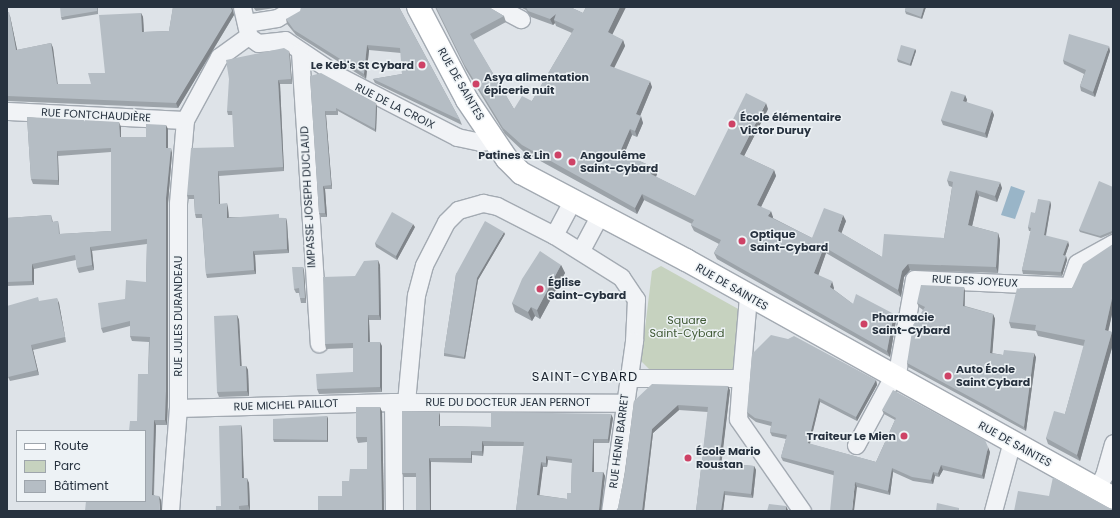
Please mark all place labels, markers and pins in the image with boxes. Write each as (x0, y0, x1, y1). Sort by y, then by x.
place label: Le Keb's St Cybard (311, 58, 414, 72)
marker: Le Keb's St Cybard (417, 60, 427, 70)
place label: Asya alimentation épicerie nuit (484, 71, 589, 97)
marker: Asya alimentation épicerie nuit (471, 79, 481, 89)
place label: École élémentaire Victor Duruy (740, 111, 841, 137)
marker: École élémentaire Victor Duruy (727, 119, 737, 129)
place label: Patines & Lin (478, 148, 550, 162)
place label: Angoulême Saint-Cybard (580, 149, 658, 175)
marker: Patines & Lin (553, 150, 563, 160)
marker: Angoulême Saint-Cybard (567, 157, 577, 167)
place label: Optique Saint-Cybard (750, 228, 828, 254)
marker: Optique Saint-Cybard (737, 236, 747, 246)
place label: Église Saint-Cybard (548, 276, 626, 302)
marker: Église Saint-Cybard (535, 284, 545, 294)
place label: Pharmacie Saint-Cybard (872, 311, 950, 337)
marker: Pharmacie Saint-Cybard (859, 319, 869, 329)
place label: Auto École Saint Cybard (956, 363, 1030, 389)
marker: Auto École Saint Cybard (943, 371, 953, 381)
place label: Traiteur Le Mien (806, 429, 896, 443)
marker: Traiteur Le Mien (899, 431, 909, 441)
place label: École Mario Roustan (696, 445, 760, 471)
marker: École Mario Roustan (683, 453, 693, 463)

